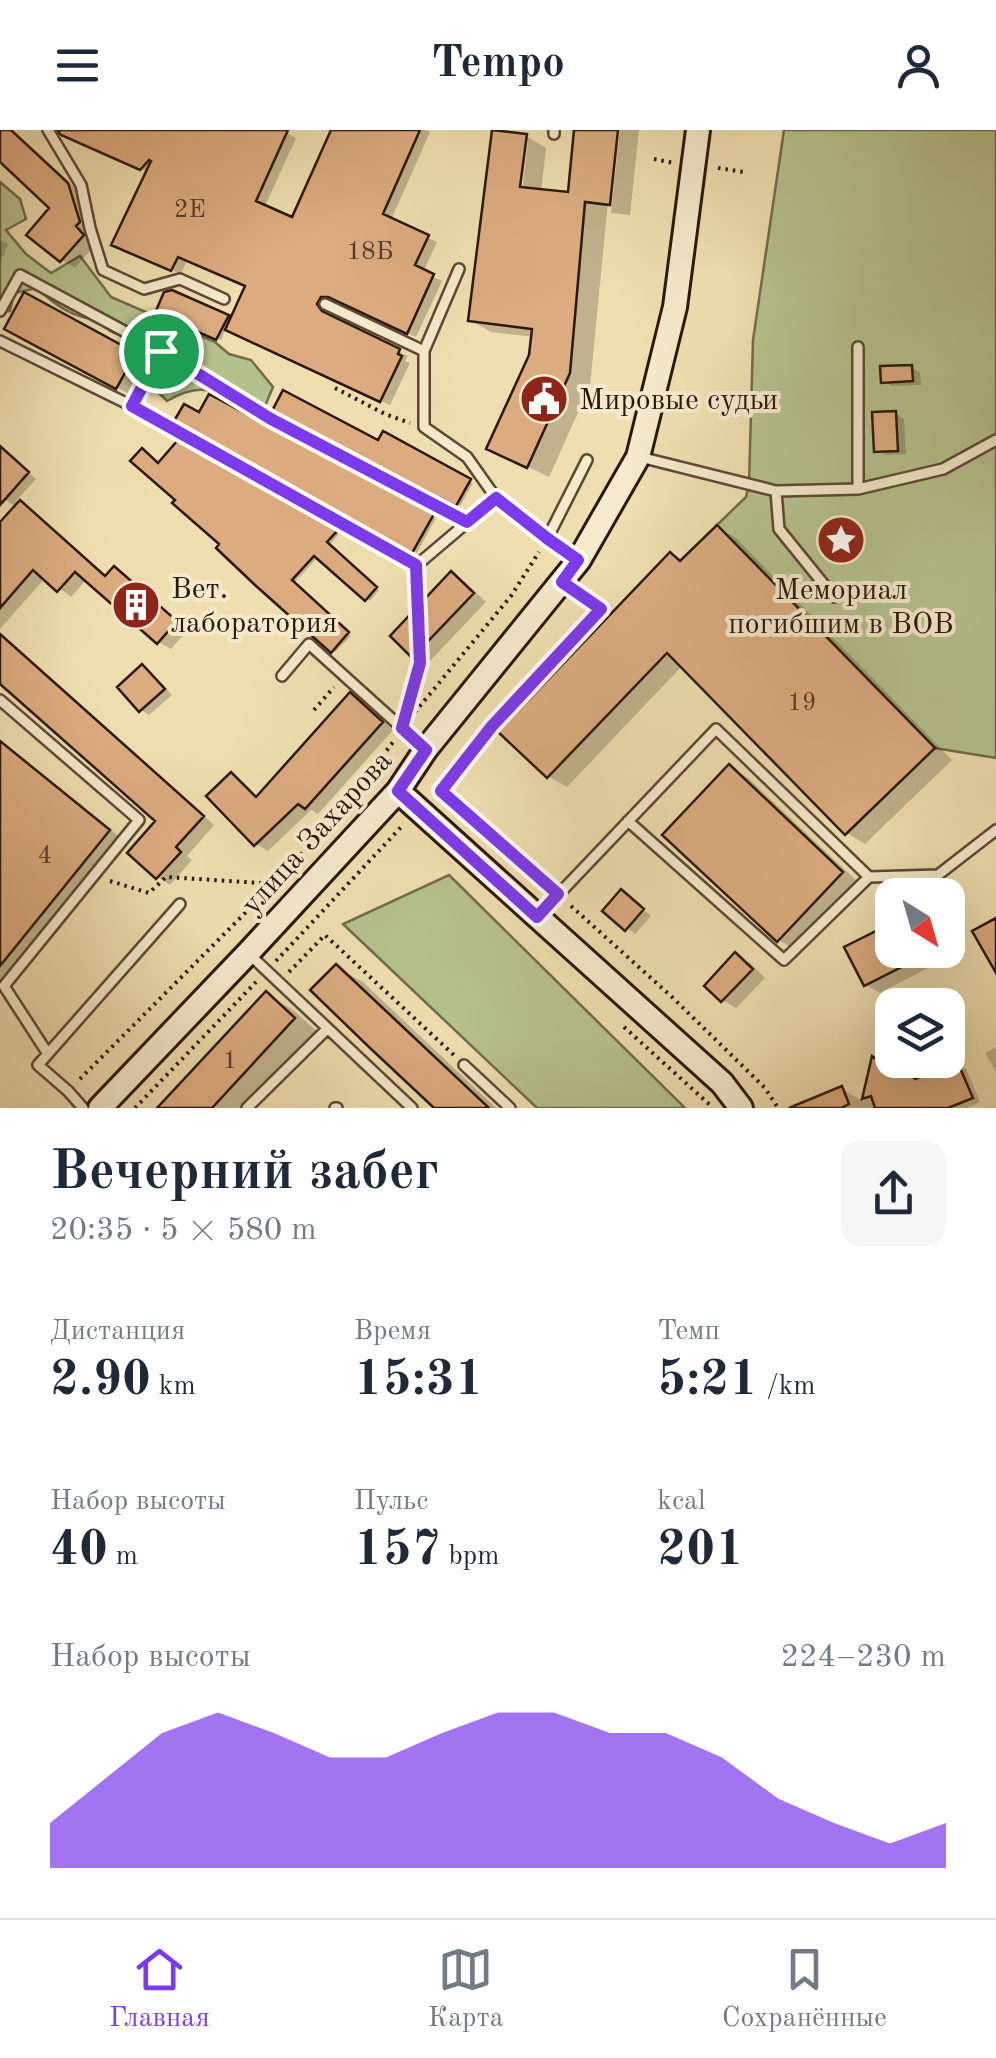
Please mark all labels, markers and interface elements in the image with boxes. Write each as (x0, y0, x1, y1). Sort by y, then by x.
icon: menu (50, 38, 105, 93)
icon: person (891, 38, 946, 93)
text: Tempo (431, 42, 565, 87)
house number: 2Е (174, 198, 206, 223)
house number: 18Б (347, 240, 393, 265)
pin (119, 309, 204, 394)
icon: arrive (134, 324, 189, 379)
public building icon: Мировые судьи (518, 373, 570, 425)
place label: Мировые судьи (579, 386, 778, 416)
place icon: Мемориал погибшим в ВОВ (815, 514, 867, 566)
place label: Вет. лаборатория (171, 575, 337, 639)
place label: Мемориал погибшим в ВОВ (728, 576, 954, 640)
building icon: Вет. лаборатория (110, 579, 162, 631)
house number: 19 (787, 691, 817, 716)
street label: улица Захарова (236, 746, 399, 921)
house number: 4 (38, 844, 52, 869)
north arrow (875, 878, 965, 968)
map controls (875, 878, 965, 1078)
button: layers (875, 988, 965, 1078)
house number: 1 (223, 1049, 237, 1074)
button: share (841, 1141, 946, 1246)
text: Вечерний забег (50, 1146, 439, 1201)
text: 20:35 · 5 × 580 m (50, 1215, 317, 1247)
text: Дистанция (50, 1318, 185, 1346)
text: Время (354, 1318, 431, 1346)
text: Темп (657, 1318, 720, 1346)
text: 2.90 (50, 1356, 151, 1406)
text: 15:31 (354, 1356, 484, 1406)
text: 5:21 (657, 1356, 758, 1406)
text: km (151, 1373, 196, 1401)
text: /km (758, 1373, 816, 1401)
text: Набор высоты (50, 1488, 226, 1516)
text: Пульс (354, 1488, 428, 1516)
text: kcal (657, 1488, 706, 1516)
text: 40 (50, 1526, 108, 1576)
text: 157 (354, 1526, 441, 1576)
text: 201 (657, 1526, 744, 1576)
text: m (108, 1543, 138, 1571)
text: bpm (441, 1543, 500, 1571)
text: Набор высоты (50, 1642, 251, 1674)
text: 224–230 m (780, 1642, 946, 1674)
tab: Главная (109, 1942, 210, 2037)
tab: Карта (428, 1942, 504, 2037)
tab: Сохранённые (722, 1942, 887, 2037)

